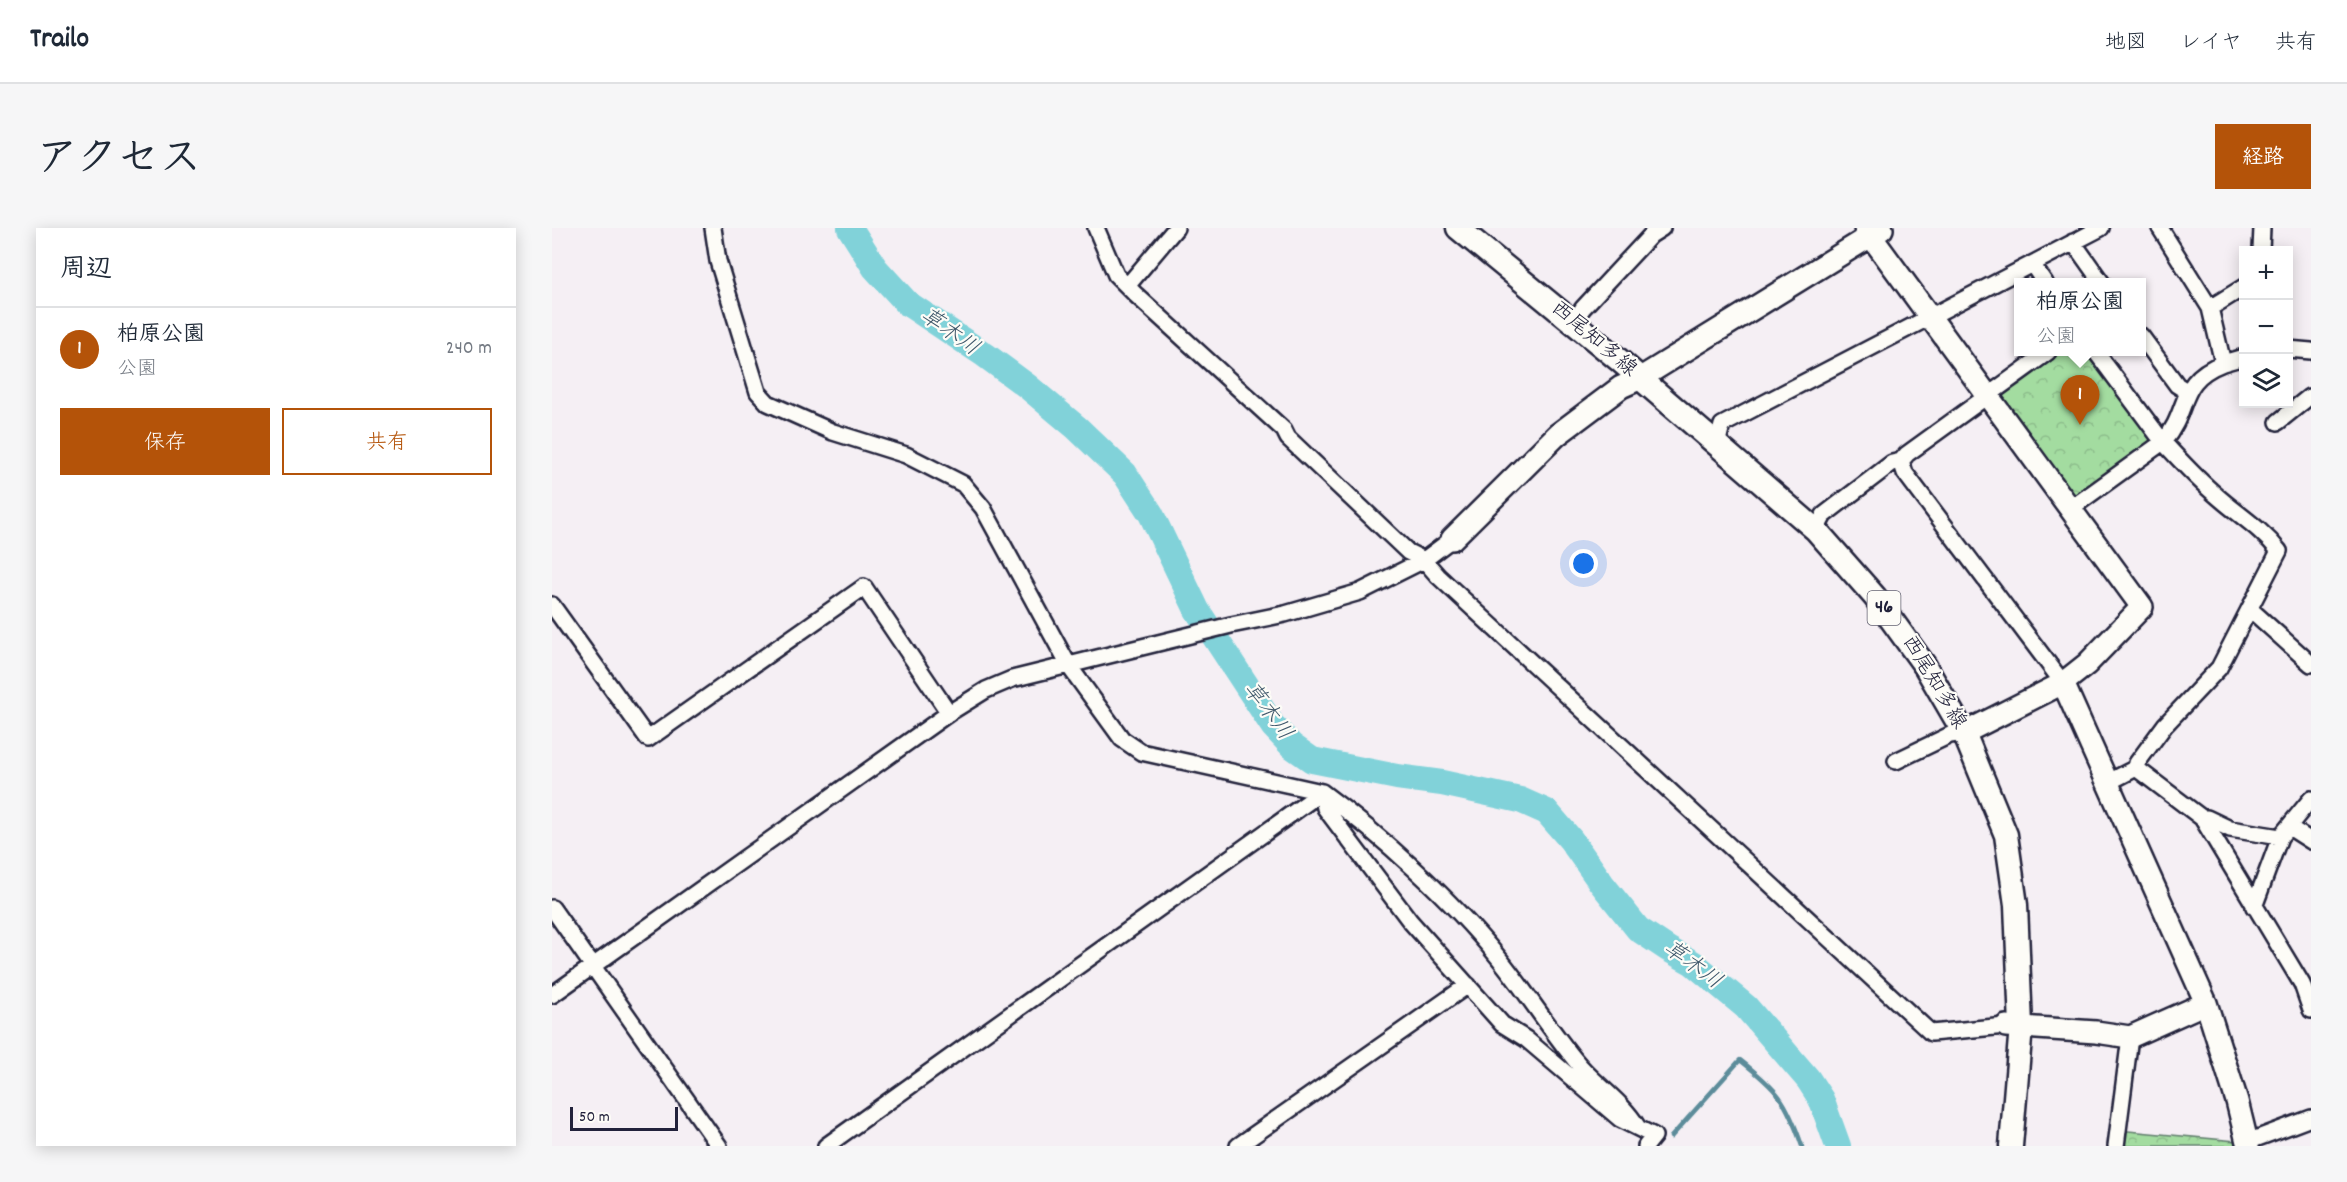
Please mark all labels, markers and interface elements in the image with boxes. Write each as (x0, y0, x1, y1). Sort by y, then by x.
text: Trailo (30, 21, 89, 61)
text: 地図 (2105, 29, 2147, 59)
text: レイヤ (2180, 29, 2242, 59)
text: 共有 (2275, 29, 2317, 59)
button: 経路 (2215, 124, 2311, 189)
text: アクセス (36, 132, 201, 192)
map controls (2239, 246, 2293, 408)
button: + (2239, 246, 2293, 300)
text: 周辺 (60, 252, 112, 289)
popup (2014, 278, 2146, 356)
text: 柏原公園 (2036, 288, 2124, 319)
street label: 西尾知多線 (1543, 295, 1643, 385)
button: − (2239, 300, 2293, 354)
water label: 草木川 (913, 301, 985, 365)
text: 柏原公園 (117, 320, 205, 351)
text: 公園 (2036, 324, 2076, 352)
text: 1 (77, 335, 82, 363)
text: 240 m (446, 335, 492, 363)
button: layers (2239, 354, 2293, 408)
text: 公園 (117, 356, 157, 384)
pin: 1 (2060, 376, 2099, 425)
button: 保存 (60, 408, 270, 475)
button: 共有 (282, 408, 492, 475)
your location (1569, 549, 1598, 578)
road number: 46 (1868, 591, 1900, 625)
street label: 西尾知多線 (1893, 630, 1973, 736)
water label: 草木川 (1235, 676, 1299, 748)
water label: 草木川 (1656, 934, 1728, 998)
scale bar (570, 1104, 678, 1132)
text: 50 m (579, 1106, 610, 1129)

